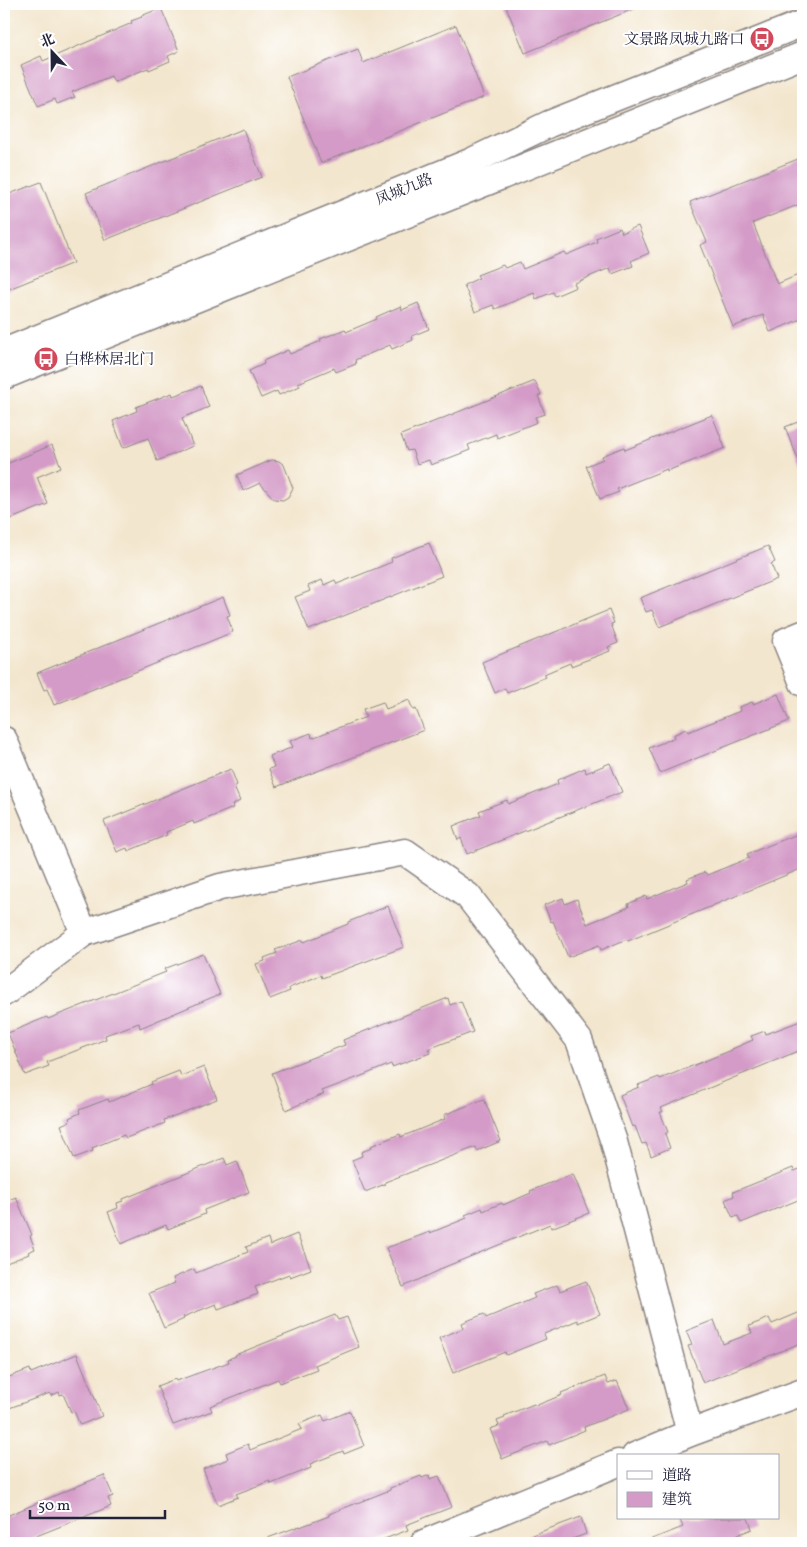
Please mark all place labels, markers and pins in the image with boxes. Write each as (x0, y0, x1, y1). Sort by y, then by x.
bus stop icon: 文景路凤城九路口 (749, 26, 775, 52)
place label: 文景路凤城九路口 (624, 30, 744, 51)
bus stop icon: 白桦林居北门 (33, 346, 59, 372)
place label: 白桦林居北门 (64, 350, 154, 371)

